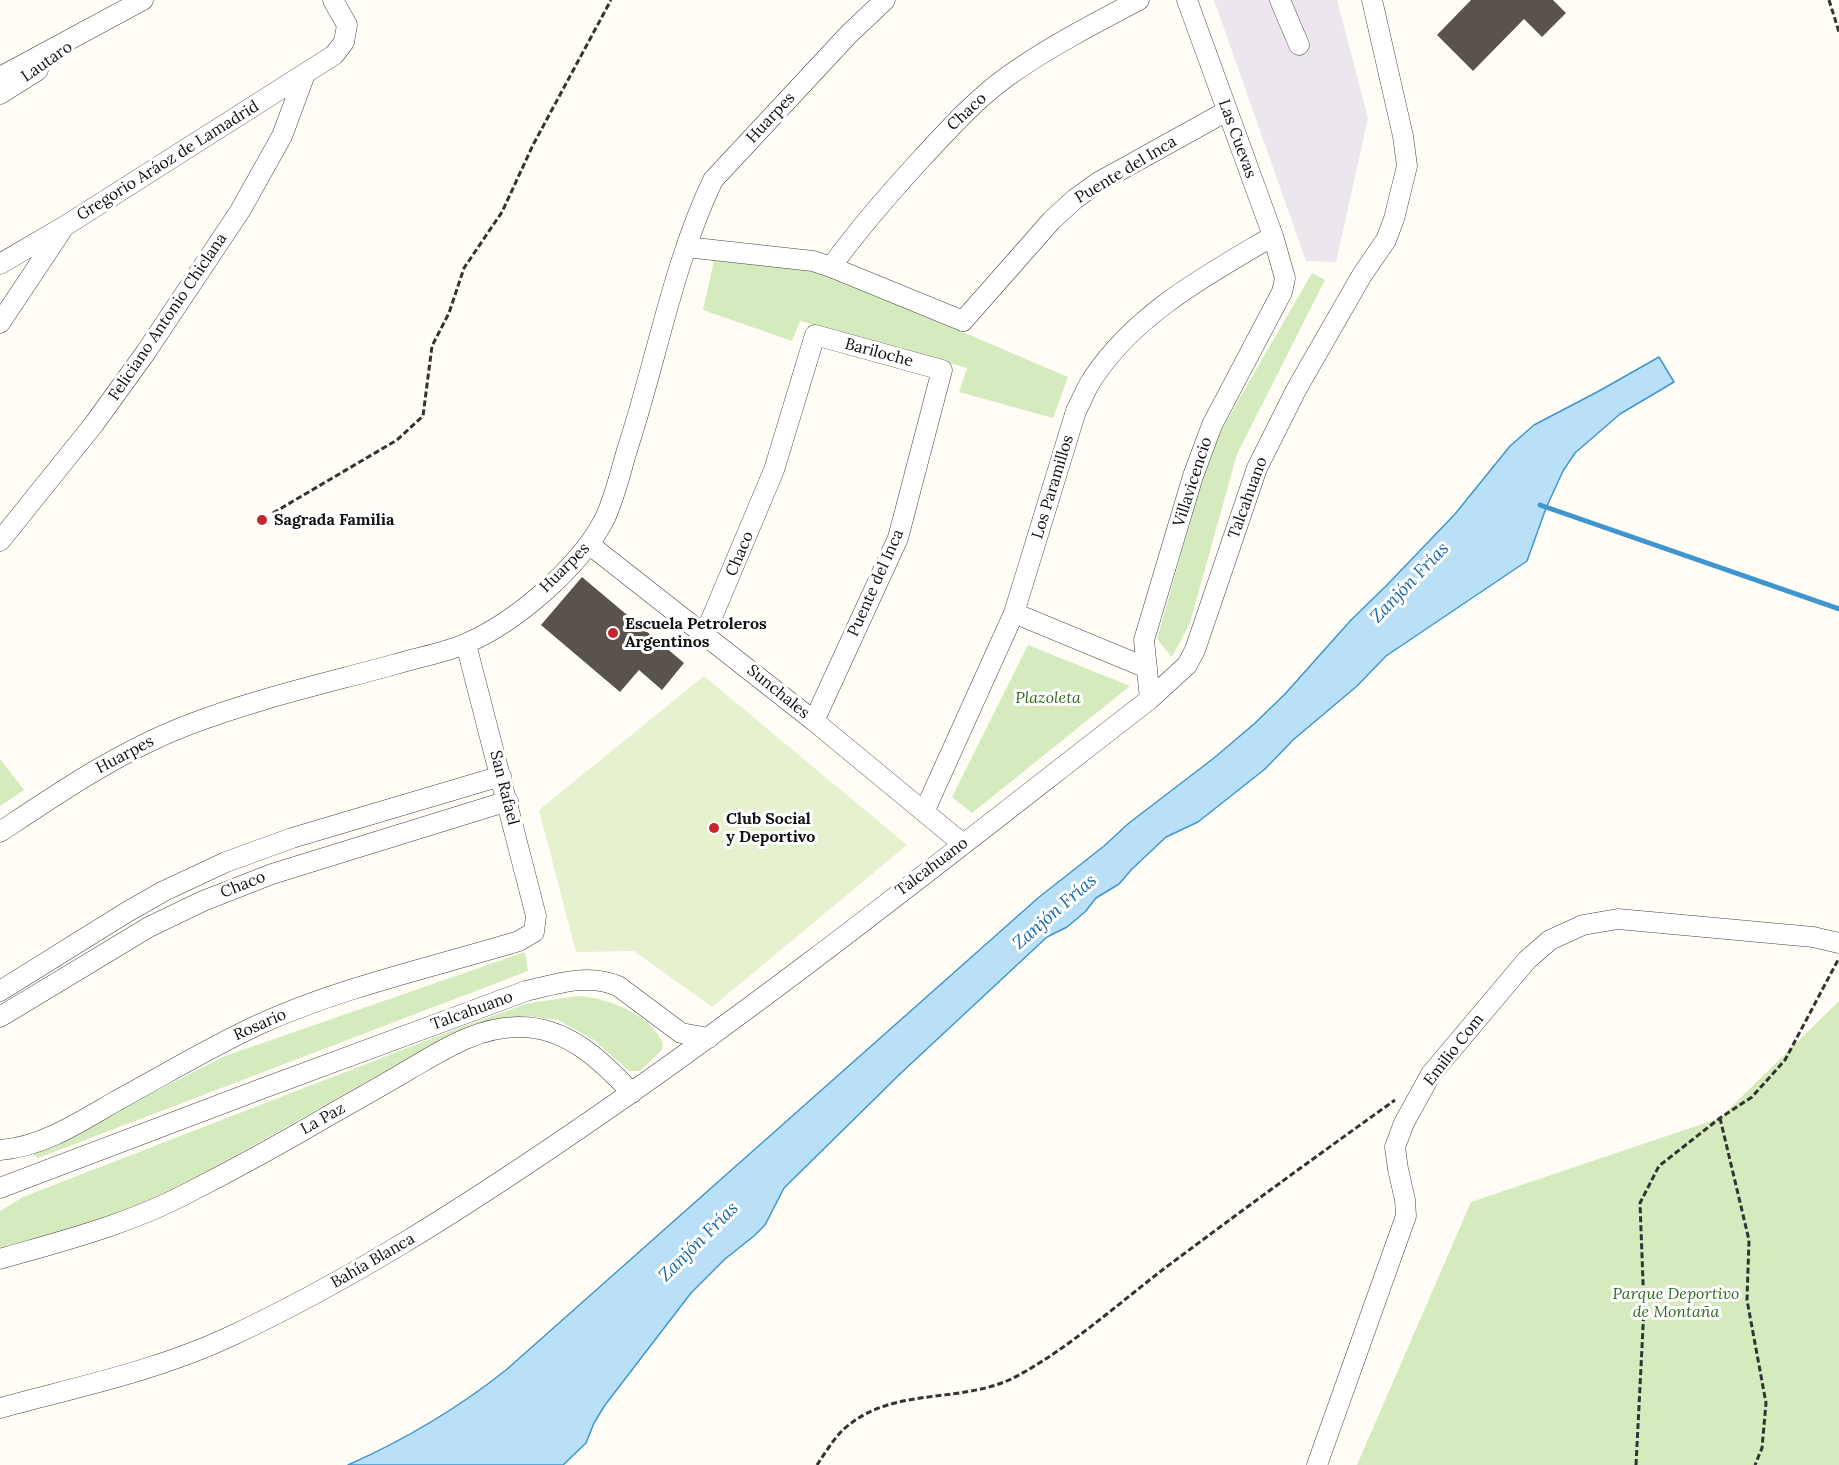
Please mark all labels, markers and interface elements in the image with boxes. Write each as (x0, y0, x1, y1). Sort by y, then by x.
street label: Lautaro (18, 38, 76, 86)
street label: Huarpes (743, 89, 799, 147)
street label: Chaco (943, 89, 991, 135)
street label: Gregorio Aráoz de Lamadrid (73, 97, 263, 225)
street label: Las Cuevas (1214, 97, 1260, 181)
street label: Puente del Inca (1072, 132, 1180, 208)
street label: Feliciano Antonio Chiclana (105, 230, 231, 404)
street label: Bariloche (843, 335, 915, 371)
street label: Los Paramillos (1028, 433, 1078, 541)
street label: Villavicencio (1169, 435, 1217, 529)
street label: Talcahuano (1224, 454, 1272, 542)
place label: Sagrada Familia (274, 510, 394, 530)
marker: Sagrada Familia (255, 513, 269, 527)
street label: Puente del Inca (844, 527, 908, 639)
street label: Chaco (722, 529, 758, 579)
water label: Zanjón Frías (1366, 538, 1454, 628)
street label: Huarpes (536, 539, 594, 597)
place label: Escuela Petroleros Argentinos (625, 614, 767, 652)
marker: Escuela Petroleros Argentinos (606, 626, 620, 640)
street label: Sunchales (743, 661, 813, 723)
park label: Plazoleta (1015, 688, 1081, 708)
street label: Huarpes (93, 732, 157, 778)
street label: San Rafael (485, 749, 523, 827)
place label: Club Social y Deportivo (726, 809, 815, 847)
marker: Club Social y Deportivo (707, 821, 721, 835)
street label: Talcahuano (892, 834, 972, 900)
street label: Chaco (218, 867, 268, 903)
water label: Zanjón Frías (1009, 870, 1101, 954)
street label: Talcahuano (428, 987, 516, 1035)
street label: Rosario (231, 1005, 289, 1045)
street label: Emilio Com (1420, 1010, 1488, 1090)
street label: La Paz (297, 1099, 349, 1139)
water label: Zanjón Frías (655, 1198, 743, 1286)
street label: Bahía Blanca (328, 1229, 418, 1293)
park label: Parque Deportivo de Montaña (1613, 1284, 1739, 1322)

